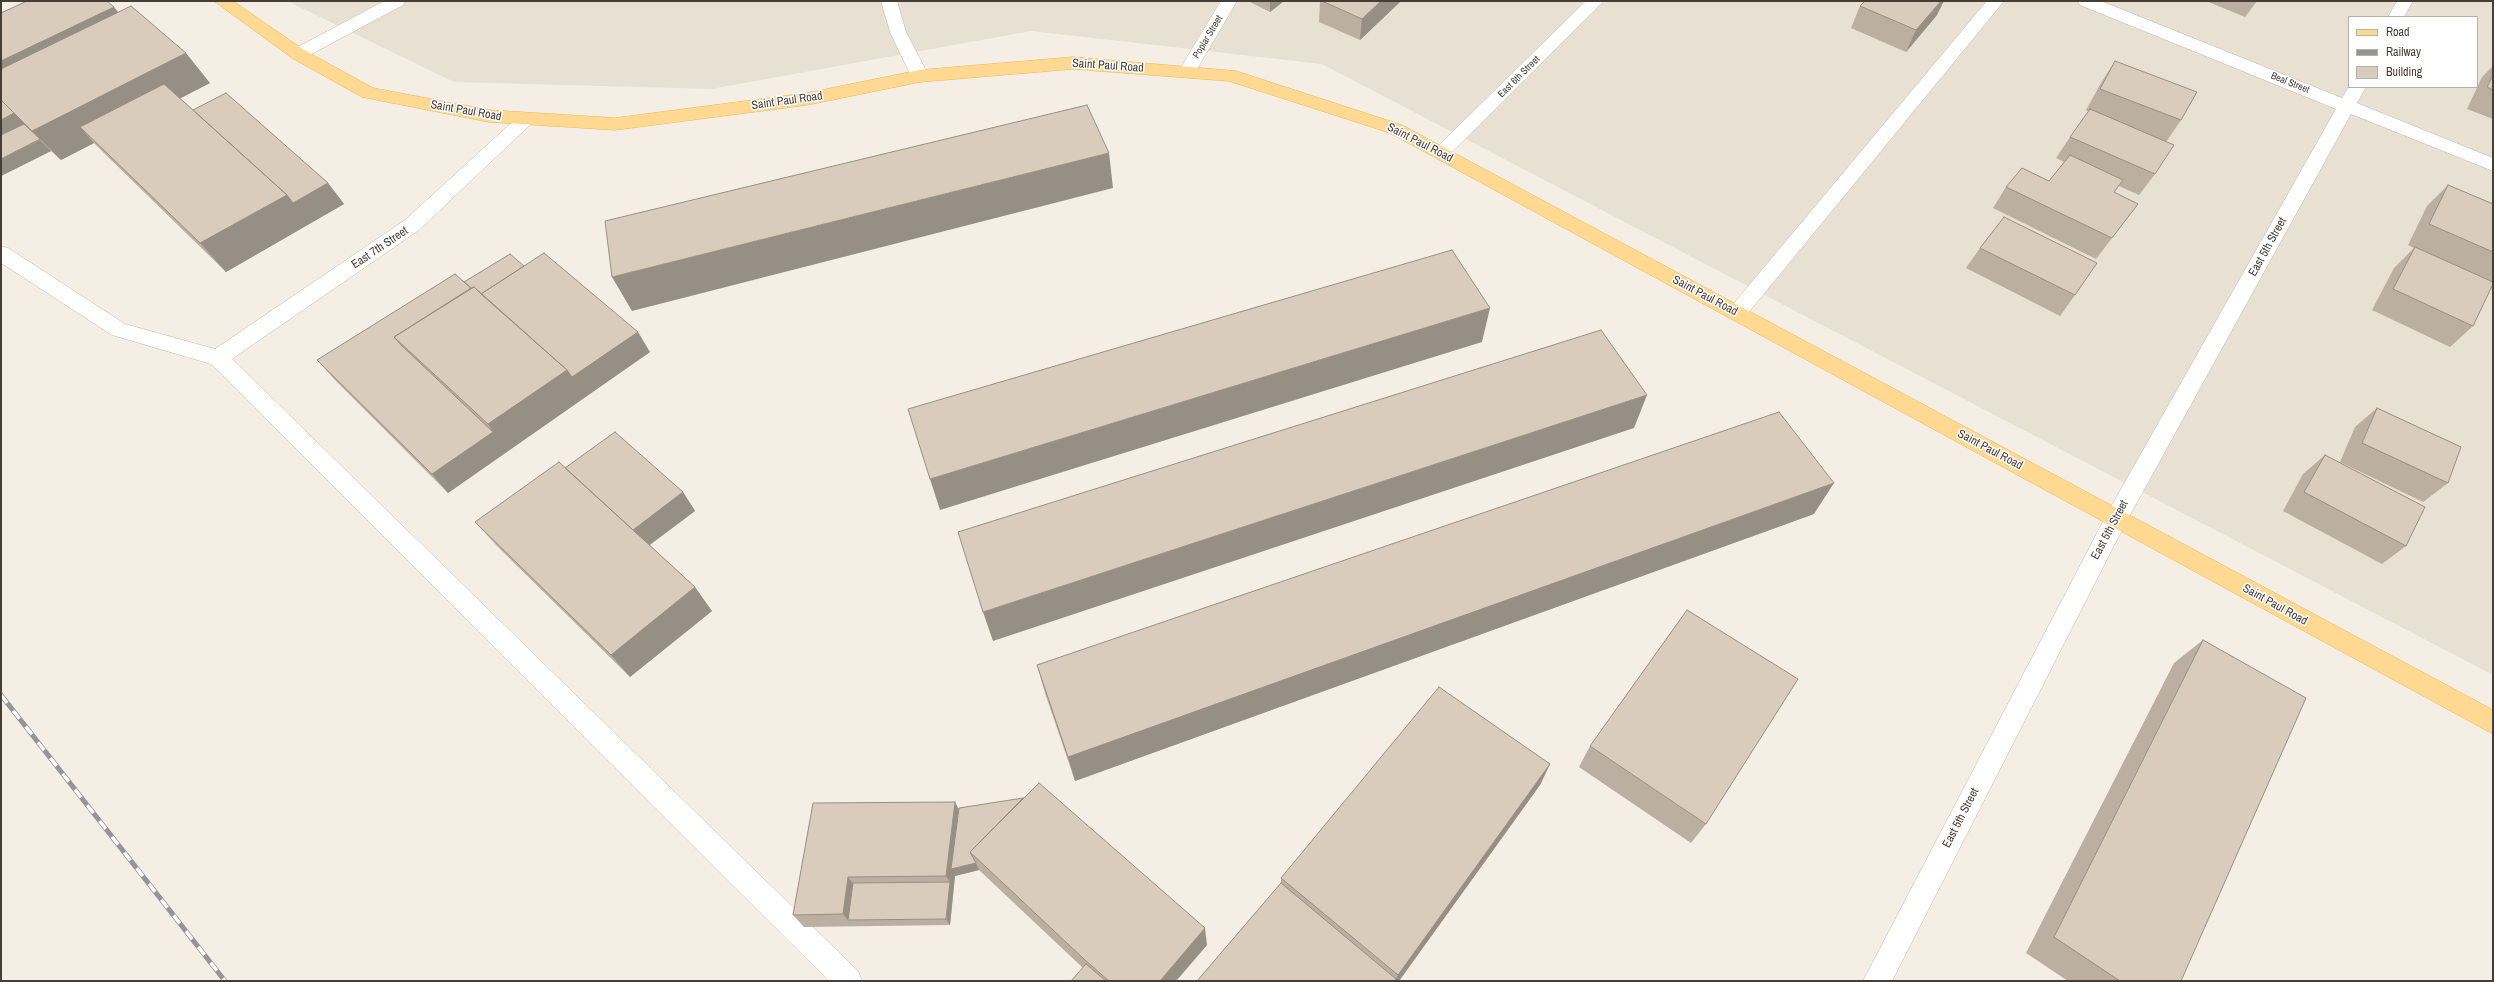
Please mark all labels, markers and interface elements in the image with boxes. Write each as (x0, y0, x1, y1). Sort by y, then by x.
street label: Poplar Street (1191, 13, 1225, 61)
legend (2348, 16, 2478, 88)
text: Road (2386, 24, 2410, 40)
text: Railway (2386, 44, 2421, 60)
street label: East 6th Street (1496, 54, 1542, 100)
street label: Saint Paul Road (1072, 56, 1144, 76)
text: Building (2386, 64, 2422, 80)
street label: Beal Street (2269, 70, 2311, 96)
street label: Saint Paul Road (751, 89, 823, 113)
street label: Saint Paul Road (429, 98, 503, 124)
street label: Saint Paul Road (1385, 120, 1455, 166)
street label: East 5th Street (2246, 215, 2290, 279)
street label: East 7th Street (349, 224, 411, 272)
street label: Saint Paul Road (1670, 273, 1740, 319)
street label: Saint Paul Road (1955, 427, 2025, 473)
street label: East 5th Street (2088, 498, 2132, 562)
street label: Saint Paul Road (2240, 581, 2310, 629)
street label: East 5th Street (1940, 786, 1982, 850)

